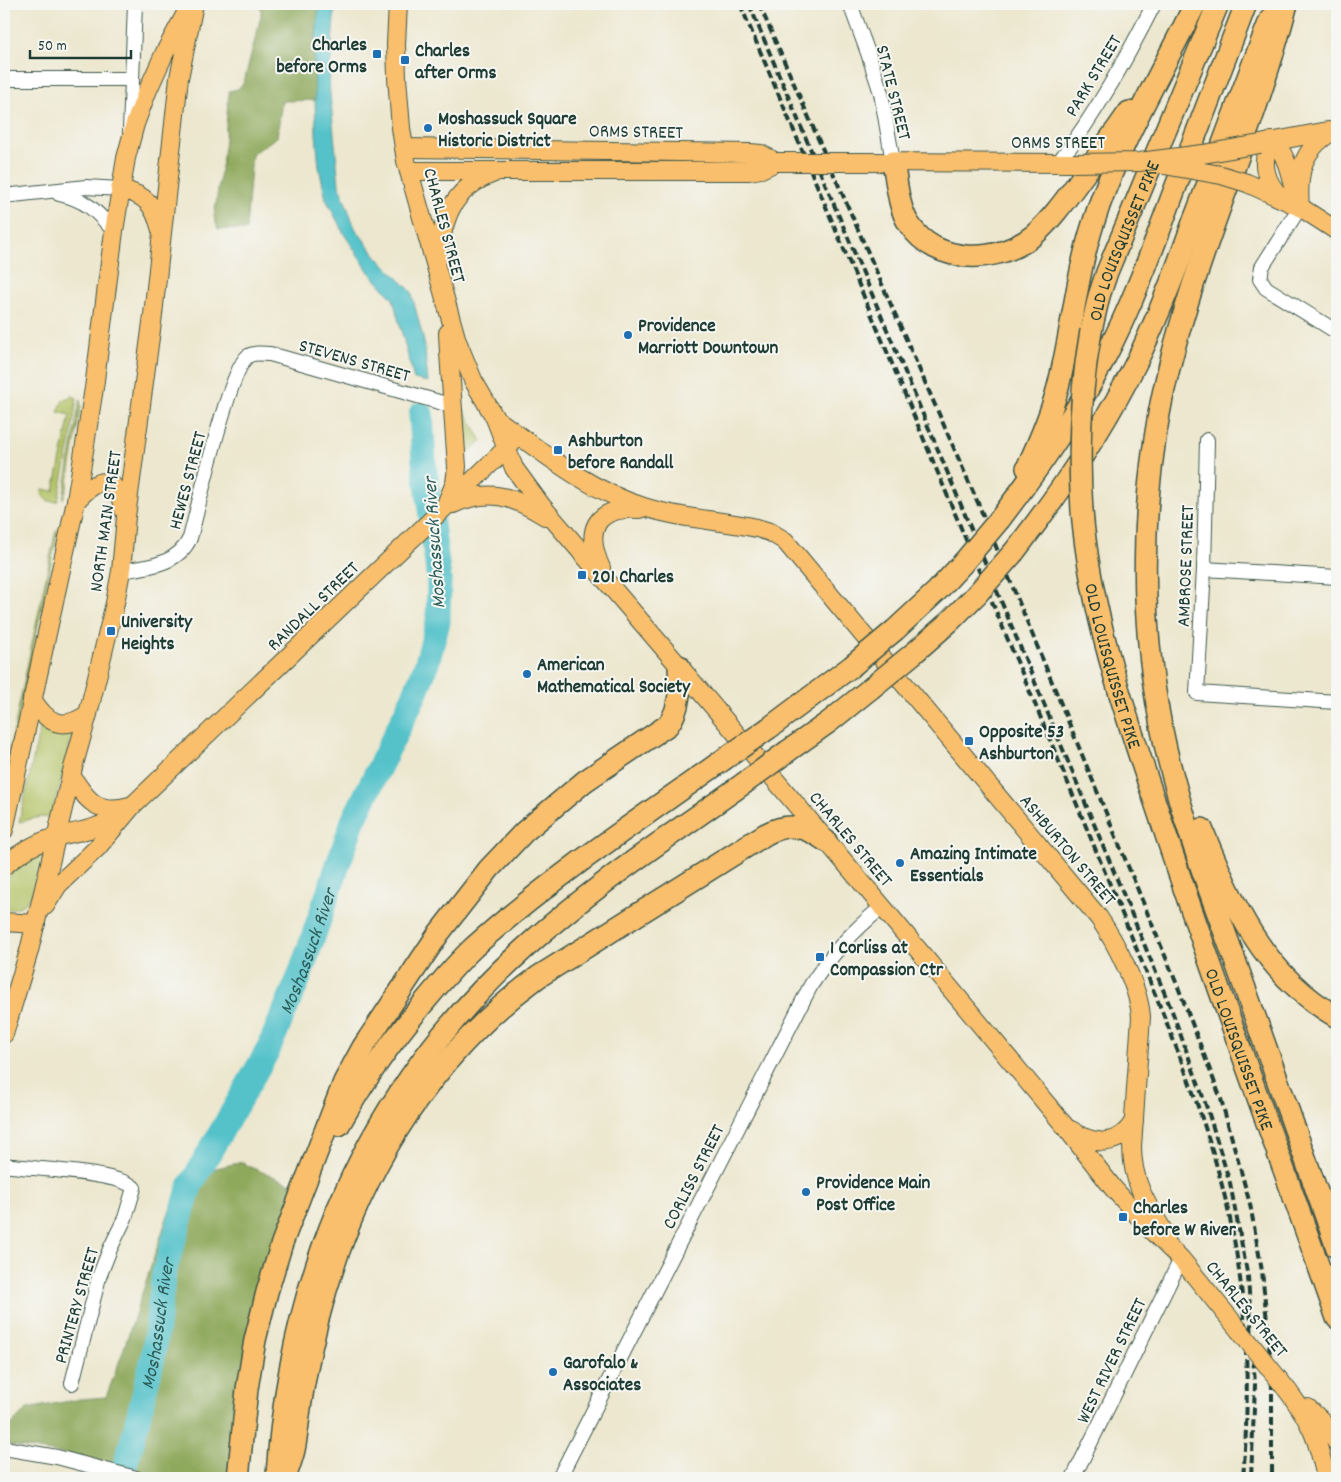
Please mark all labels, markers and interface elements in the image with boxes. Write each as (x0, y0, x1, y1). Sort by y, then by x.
scale bar (30, 28, 131, 60)
street label: PARK STREET (1060, 30, 1130, 123)
place label: Charles before Orms (277, 33, 367, 82)
text: 50 m (38, 36, 67, 58)
place label: Charles after Orms (415, 39, 496, 88)
street label: STATE STREET (867, 43, 917, 144)
marker: Charles before Orms (371, 48, 383, 60)
marker: Charles after Orms (399, 54, 411, 66)
place label: Moshassuck Square Historic District (438, 107, 577, 156)
street label: ORMS STREET (589, 119, 684, 148)
marker: Moshassuck Square Historic District (422, 122, 434, 134)
street label: ORMS STREET (1011, 131, 1105, 158)
street label: OLD LOUISQUISSET PIKE (1084, 157, 1169, 324)
street label: CHARLES STREET (414, 165, 471, 287)
place label: Providence Marriott Downtown (638, 314, 778, 363)
marker: Providence Marriott Downtown (622, 329, 634, 341)
street label: STEVENS STREET (295, 334, 413, 391)
street label: HEWES STREET (163, 428, 216, 533)
place label: Ashburton before Randall (568, 429, 674, 478)
marker: Ashburton before Randall (552, 444, 564, 456)
street label: NORTH MAIN STREET (84, 449, 131, 594)
water label: Moshassuck River (417, 473, 455, 610)
street label: AMBROSE STREET (1172, 504, 1203, 628)
street label: RANDALL STREET (262, 556, 367, 659)
place label: 201 Charles (592, 565, 674, 592)
marker: 201 Charles (576, 569, 588, 581)
street label: OLD LOUISQUISSET PIKE (1075, 581, 1146, 753)
place label: University Heights (121, 610, 193, 659)
marker: University Heights (105, 625, 117, 637)
place label: American Mathematical Society (537, 653, 691, 702)
marker: American Mathematical Society (521, 668, 533, 680)
place label: Opposite 53 Ashburton (979, 720, 1064, 769)
marker: Opposite 53 Ashburton (963, 735, 975, 747)
street label: CHARLES STREET (801, 786, 898, 894)
street label: ASHBURTON STREET (1012, 790, 1121, 913)
place label: Amazing Intimate Essentials (910, 842, 1037, 891)
marker: Amazing Intimate Essentials (894, 857, 906, 869)
water label: Moshassuck River (274, 883, 346, 1019)
place label: 1 Corliss at Compassion Ctr (830, 936, 944, 985)
marker: 1 Corliss at Compassion Ctr (814, 951, 826, 963)
street label: OLD LOUISQUISSET PIKE (1196, 965, 1279, 1135)
street label: CORLISS STREET (657, 1120, 733, 1235)
place label: Providence Main Post Office (816, 1171, 930, 1220)
marker: Providence Main Post Office (800, 1186, 812, 1198)
place label: Charles before W River (1133, 1196, 1237, 1245)
marker: Charles before W River (1117, 1211, 1129, 1223)
street label: PRINTERY STREET (49, 1244, 108, 1367)
water label: Moshassuck River (135, 1253, 185, 1392)
street label: CHARLES STREET (1198, 1256, 1293, 1365)
street label: WEST RIVER STREET (1071, 1294, 1155, 1429)
place label: Garofalo & Associates (563, 1351, 641, 1400)
marker: Garofalo & Associates (547, 1366, 559, 1378)

